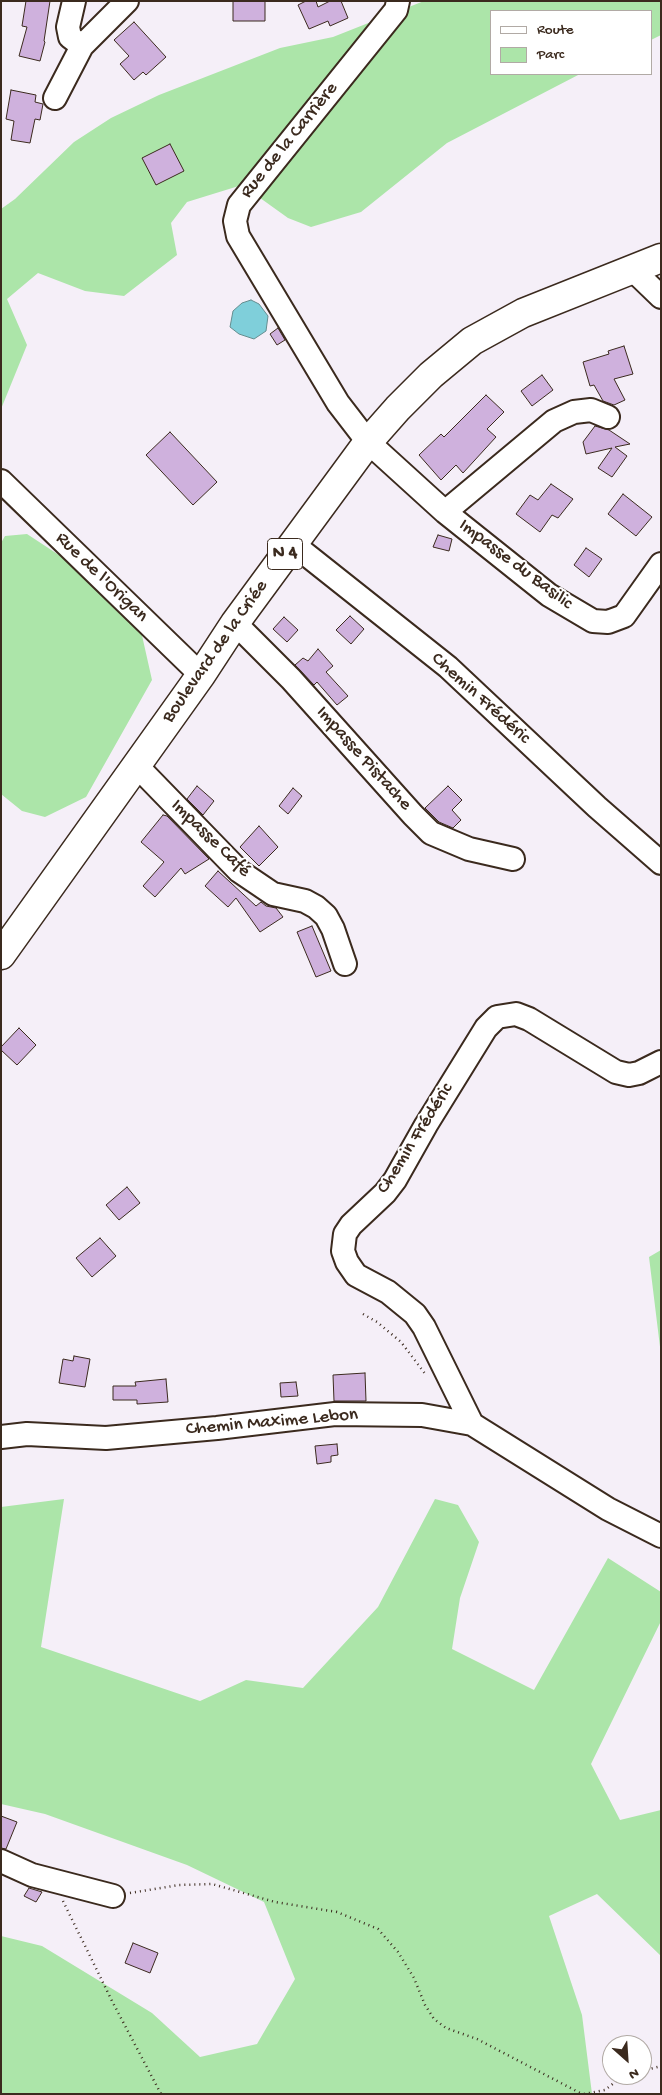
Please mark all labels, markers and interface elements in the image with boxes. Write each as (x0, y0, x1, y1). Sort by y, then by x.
legend (490, 10, 652, 75)
text: Route (537, 21, 574, 39)
text: Parc (537, 46, 564, 64)
street label: Rue de la Carrière (236, 78, 344, 204)
street label: Impasse du Basilic (453, 515, 577, 615)
street label: Rue de l'Origan (50, 528, 152, 628)
road number: N 4 (268, 538, 302, 570)
street label: Boulevard de la Criée (158, 576, 274, 728)
street label: Chemin Frédéric (426, 648, 534, 750)
street label: Impasse Pistache (310, 702, 416, 816)
street label: Impasse Café (165, 795, 255, 883)
street label: Chemin Frédéric (373, 1080, 459, 1198)
street label: Chemin Maxime Lebon (185, 1404, 359, 1442)
north arrow (602, 2035, 652, 2085)
text: N (626, 2063, 641, 2083)

